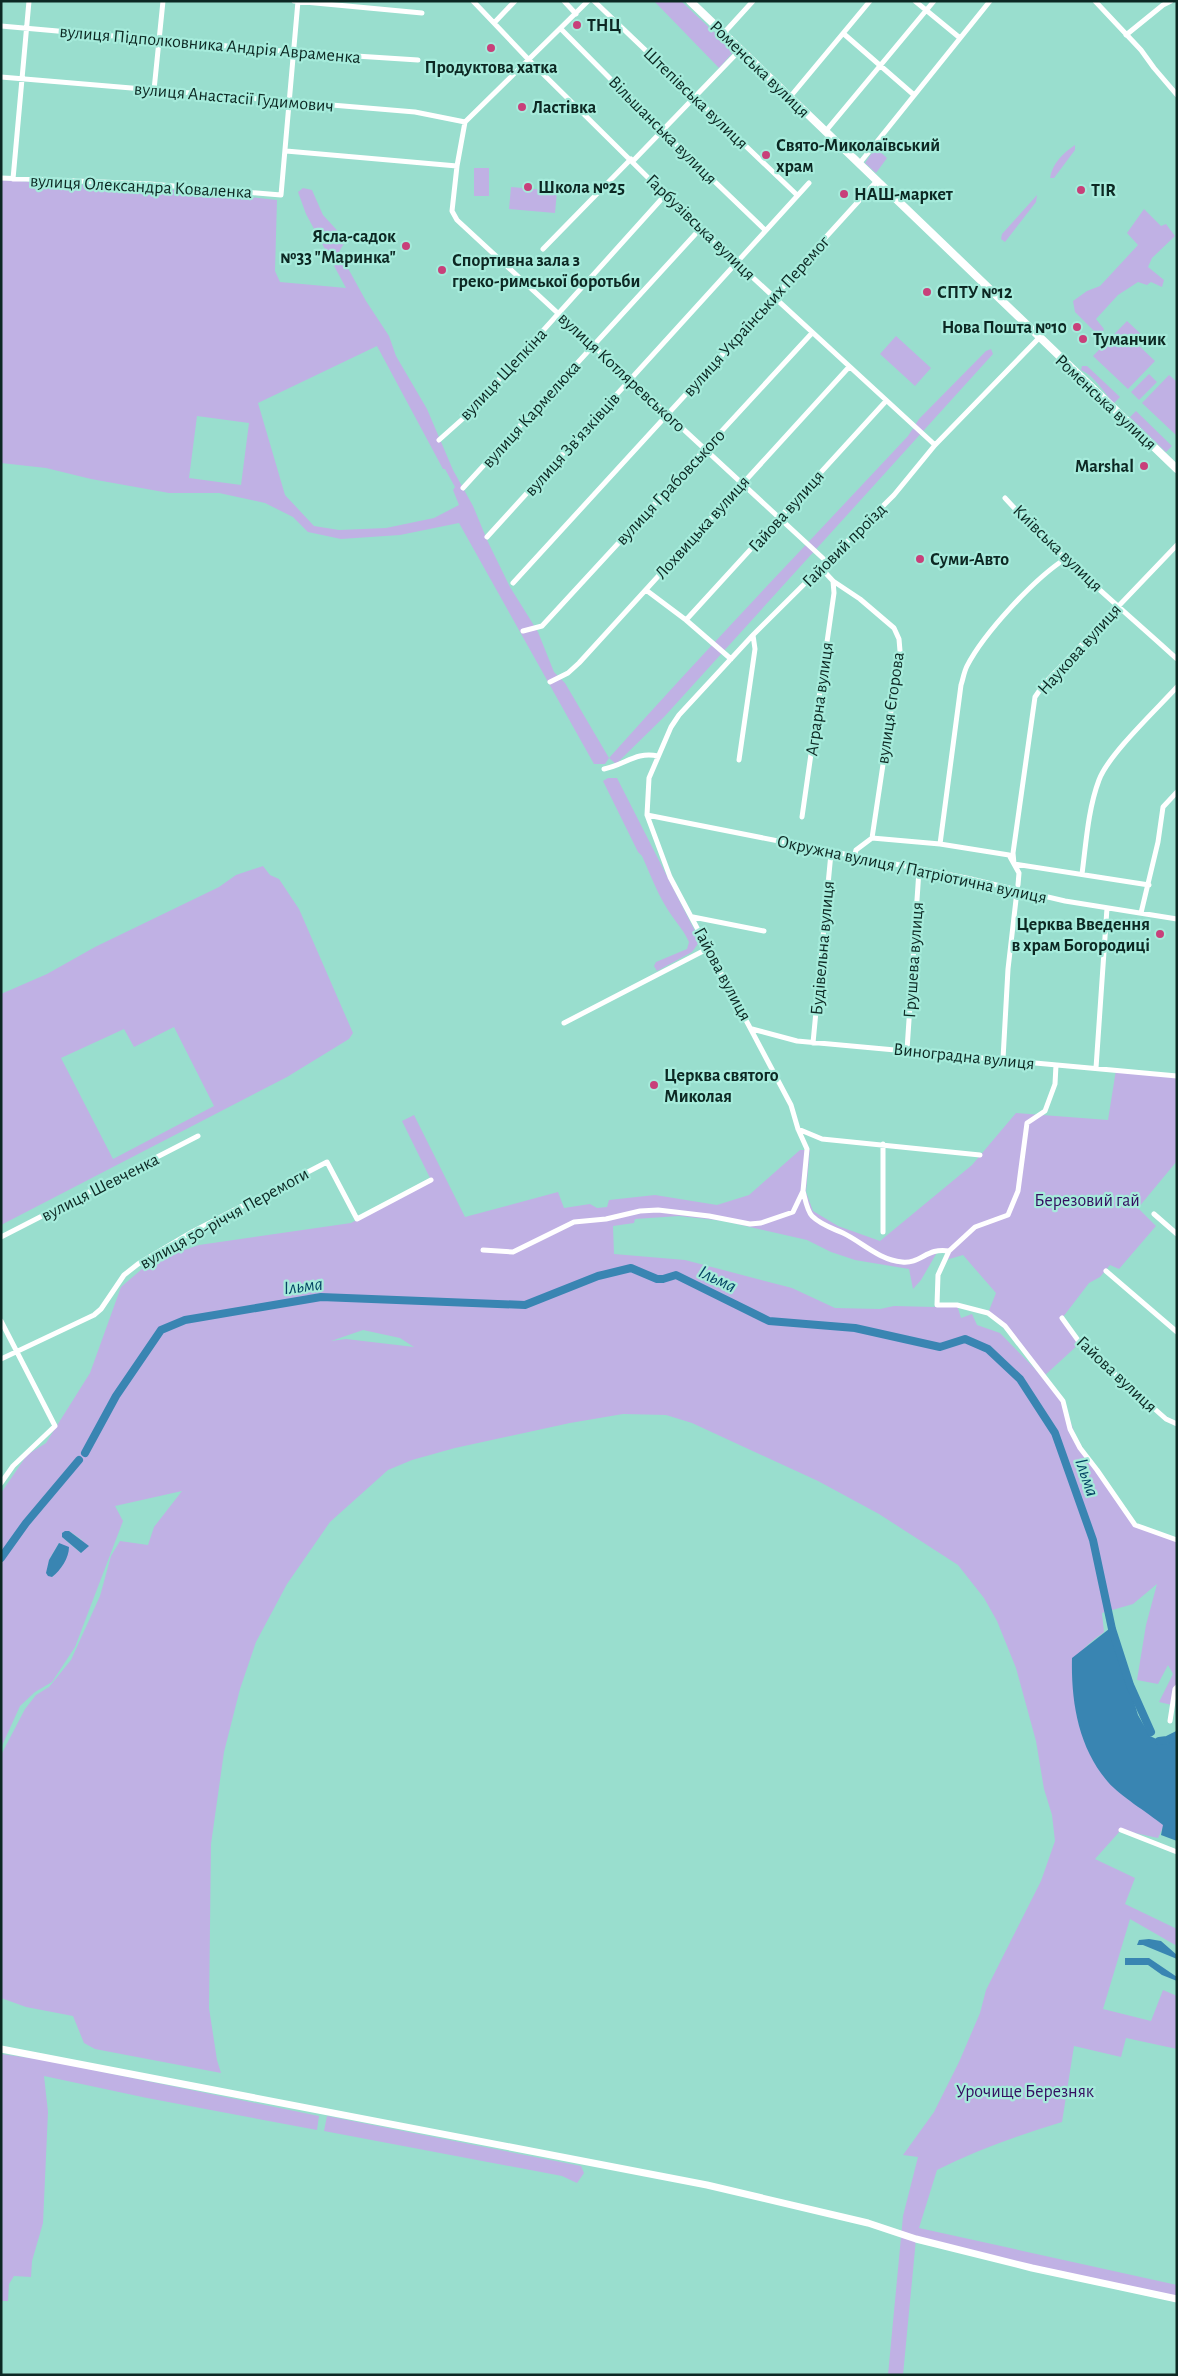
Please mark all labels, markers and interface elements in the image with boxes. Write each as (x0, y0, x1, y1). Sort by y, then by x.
place label: ТНЦ (587, 17, 622, 35)
street label: Роменська вулиця (706, 18, 813, 122)
marker: ТНЦ (571, 19, 583, 31)
street label: вулиця Підполковника Андрія Авраменка (59, 23, 361, 67)
marker: Продуктова хатка (485, 42, 497, 54)
street label: Штепівська вулиця (640, 44, 751, 153)
place label: Продуктова хатка (424, 59, 558, 77)
street label: Вільшанська вулиця (605, 73, 720, 188)
street label: вулиця Анастасії Гудимович (133, 80, 335, 116)
place label: Ластівка (532, 99, 597, 117)
marker: Ластівка (516, 101, 528, 113)
place label: Свято-Миколаївський храм (776, 137, 940, 176)
marker: Свято-Миколаївський храм (760, 149, 772, 161)
street label: Гарбузівська вулиця (642, 170, 759, 284)
street label: вулиця Олександра Коваленка (30, 172, 252, 202)
place label: Школа №25 (538, 179, 625, 197)
marker: Школа №25 (522, 181, 534, 193)
place label: TIR (1091, 182, 1116, 200)
marker: TIR (1075, 184, 1087, 196)
place label: НАШ-маркет (854, 186, 954, 204)
marker: НАШ-маркет (838, 188, 850, 200)
place label: Ясла-садок №33 "Маринка" (280, 228, 396, 267)
street label: вулиця Українських Перемог (680, 232, 834, 400)
marker: Ясла-садок №33 "Маринка" (400, 240, 412, 252)
place label: Спортивна зала з греко-римської боротьби (452, 252, 640, 291)
marker: Спортивна зала з греко-римської боротьби (436, 264, 448, 276)
place label: СПТУ №12 (937, 284, 1013, 302)
marker: СПТУ №12 (921, 286, 933, 298)
street label: вулиця Котляревського (554, 309, 688, 436)
place label: Нова Пошта №10 (942, 319, 1067, 337)
marker: Нова Пошта №10 (1071, 321, 1083, 333)
street label: вулиця Щепкіна (457, 325, 551, 424)
place label: Туманчик (1093, 331, 1166, 349)
marker: Туманчик (1077, 333, 1089, 345)
street label: Роменська вулиця (1051, 351, 1159, 454)
street label: вулиця Кармелюка (479, 358, 584, 472)
street label: вулиця Звʼязківців (522, 389, 624, 500)
street label: вулиця Грабовського (612, 426, 729, 549)
place label: Marshal (1075, 458, 1134, 476)
marker: Marshal (1138, 460, 1150, 472)
street label: Гайова вулиця (746, 467, 828, 556)
street label: Лохвицька вулиця (652, 473, 753, 583)
street label: Гайовий проїзд (799, 500, 890, 591)
street label: Київська вулиця (1009, 502, 1106, 596)
place label: Суми-Авто (930, 551, 1009, 569)
marker: Суми-Авто (914, 553, 926, 565)
street label: Наукова вулиця (1034, 601, 1125, 699)
street label: Аграрна вулиця (803, 641, 837, 757)
street label: вулиця Єгорова (874, 651, 908, 765)
street label: Окружна вулиця / Патріотична вулиця (775, 833, 1049, 907)
street label: Будівельна вулиця (808, 880, 838, 1016)
street label: Грушева вулиця (901, 901, 927, 1019)
place label: Церква Введення в храм Богородиці (1012, 916, 1150, 955)
street label: Гайова вулиця (690, 925, 754, 1024)
marker: Церква Введення в храм Богородиці (1154, 928, 1166, 940)
street label: Виноградна вулиця (892, 1041, 1035, 1073)
place label: Церква святого Миколая (664, 1067, 779, 1106)
marker: Церква святого Миколая (648, 1079, 660, 1091)
street label: вулиця Шевченка (39, 1151, 162, 1225)
street label: вулиця 50-річчя Перемоги (137, 1165, 312, 1273)
park label: Березовий гай (1034, 1192, 1140, 1210)
water label: Ільма (696, 1262, 739, 1296)
water label: Ільма (283, 1275, 324, 1298)
street label: Гайова вулиця (1072, 1333, 1160, 1416)
water label: Ільма (1071, 1456, 1102, 1499)
park label: Урочище Березняк (956, 2083, 1095, 2101)

